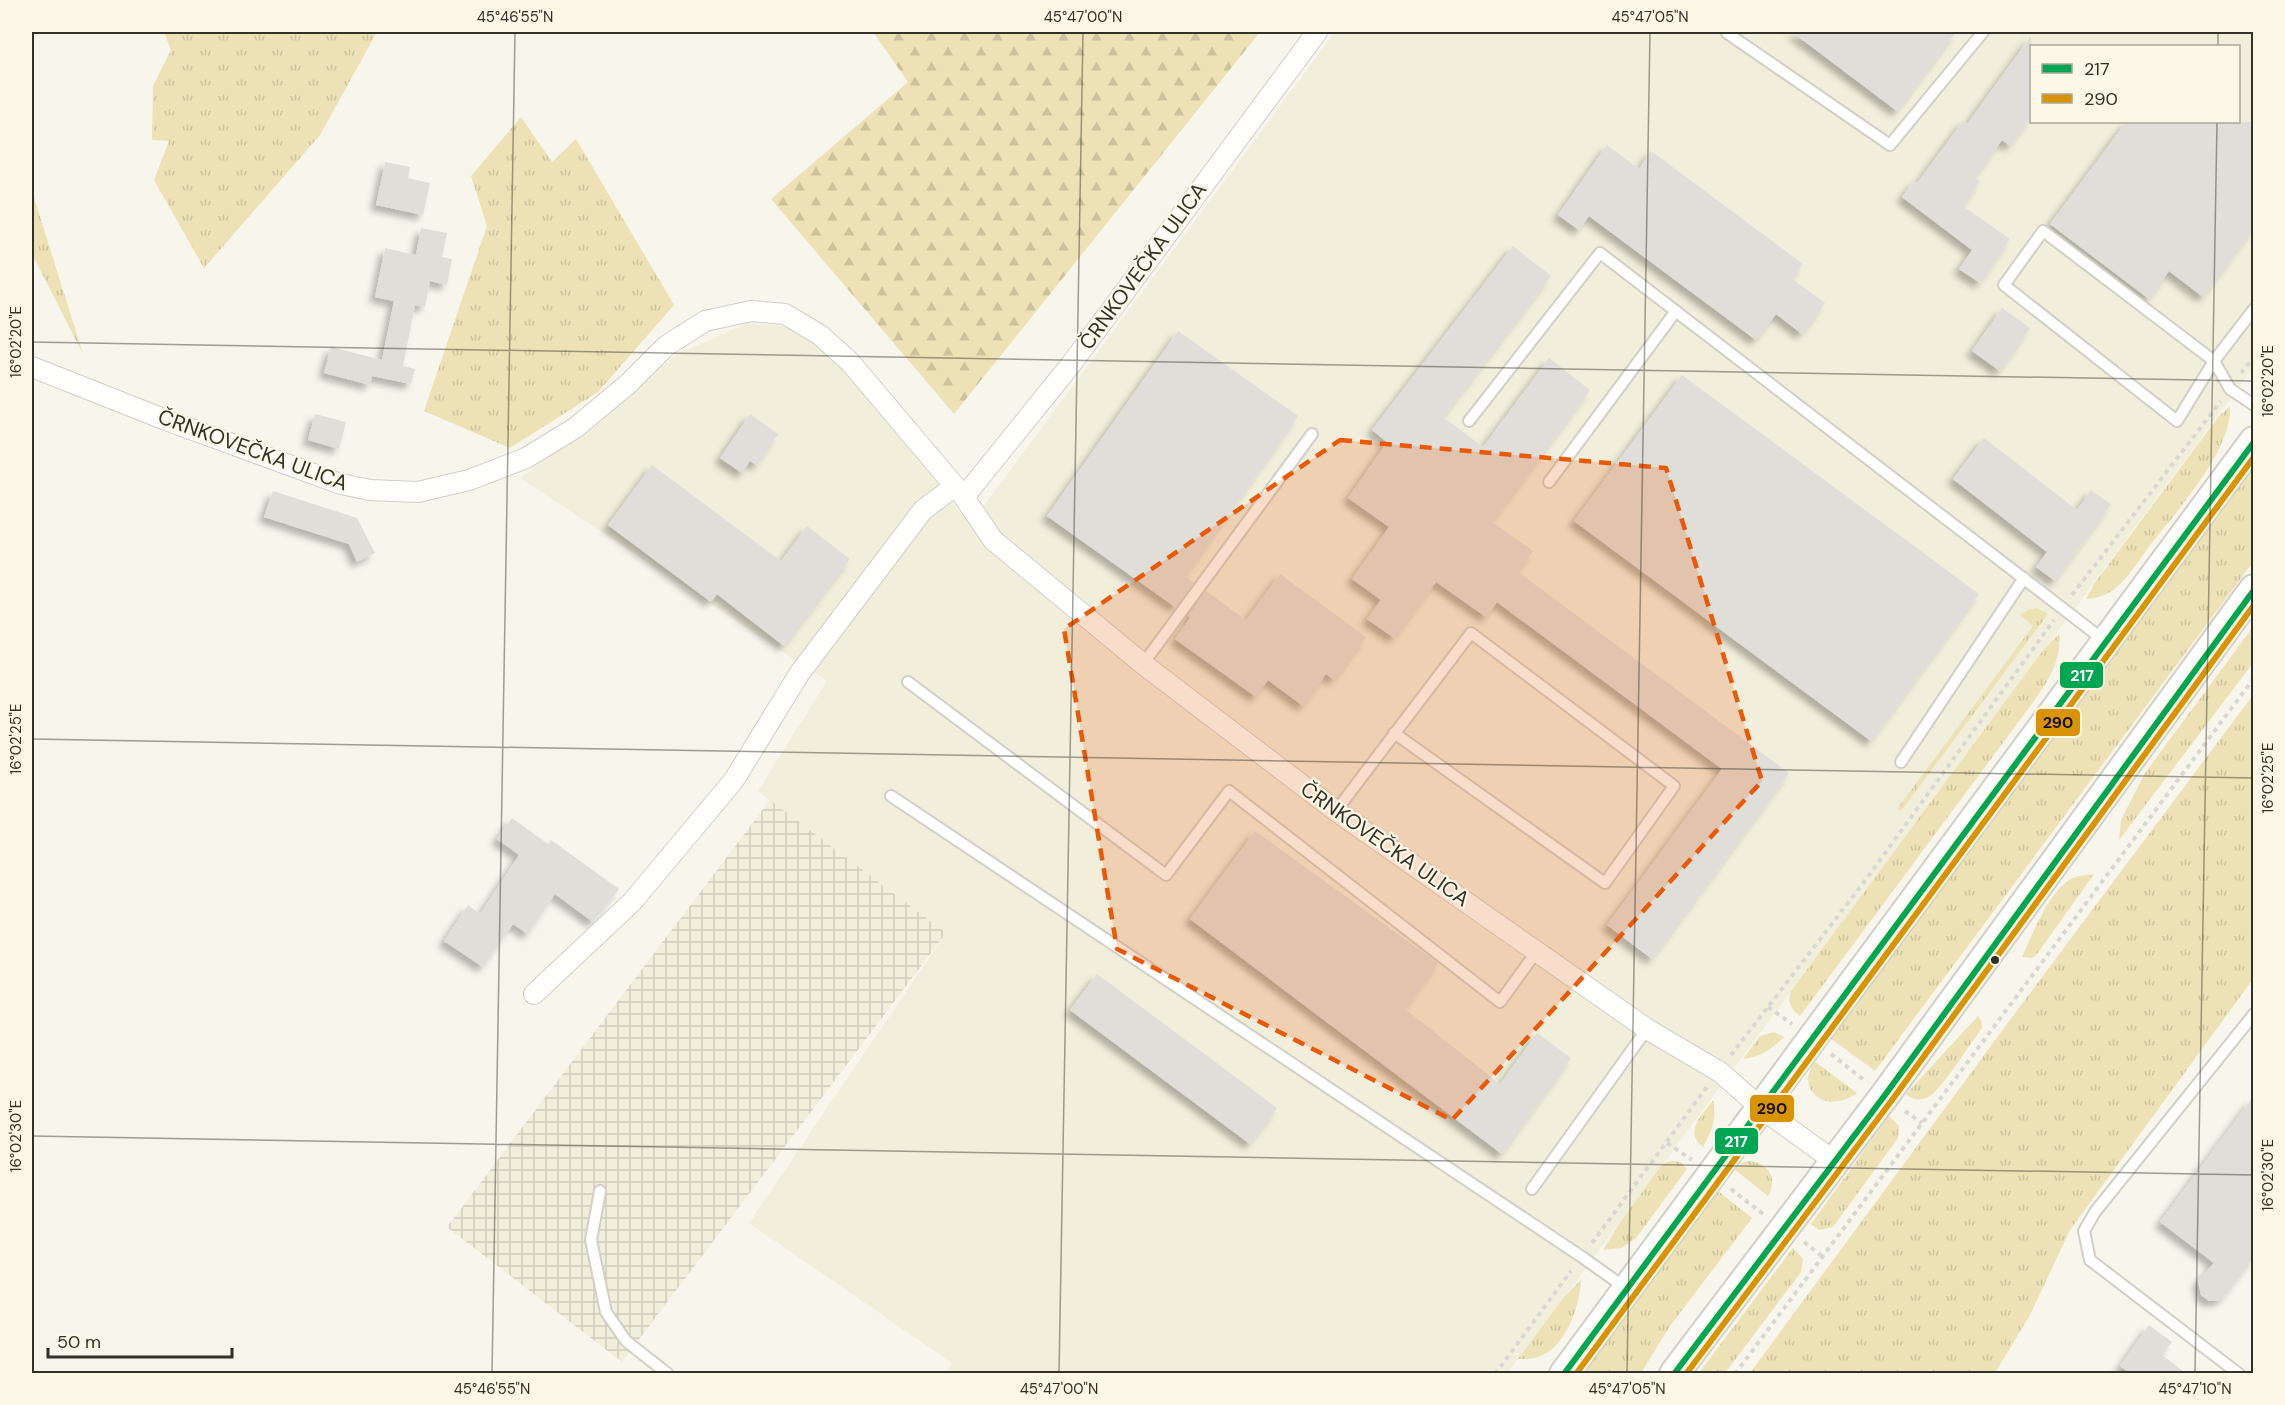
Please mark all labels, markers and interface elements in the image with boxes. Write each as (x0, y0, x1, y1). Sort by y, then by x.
text: 45°46'55"N (477, 7, 553, 27)
text: 45°47'00"N (1044, 7, 1122, 27)
text: 45°47'05"N (1611, 7, 1689, 27)
legend (2030, 45, 2240, 123)
text: 217 (2084, 57, 2110, 81)
text: 290 (2084, 87, 2118, 111)
street label: ČRNKOVEČKA ULICA (1073, 177, 1213, 355)
text: 16°02'20"E (6, 306, 26, 378)
text: 16°02'20"E (2258, 345, 2278, 417)
street label: ČRNKOVEČKA ULICA (154, 403, 352, 497)
line badge: 217 (2059, 661, 2104, 689)
text: 217 (2070, 665, 2094, 686)
text: 16°02'25"E (6, 704, 26, 774)
line badge: 290 (2035, 708, 2081, 737)
text: 290 (2043, 712, 2073, 733)
text: 16°02'25"E (2258, 743, 2278, 813)
street label: ČRNKOVEČKA ULICA (1295, 775, 1475, 913)
unlabelled marker (1989, 954, 2001, 966)
line badge: 290 (1749, 1094, 1795, 1123)
text: 290 (1757, 1098, 1787, 1119)
text: 16°02'30"E (6, 1100, 26, 1172)
line badge: 217 (1714, 1127, 1759, 1155)
text: 217 (1724, 1131, 1748, 1152)
text: 16°02'30"E (2258, 1139, 2278, 1211)
scale bar (48, 1321, 232, 1359)
text: 50 m (57, 1330, 101, 1354)
text: 45°46'55"N (454, 1379, 530, 1399)
text: 45°47'00"N (1020, 1379, 1098, 1399)
text: 45°47'05"N (1588, 1379, 1666, 1399)
text: 45°47'10"N (2158, 1379, 2232, 1399)

